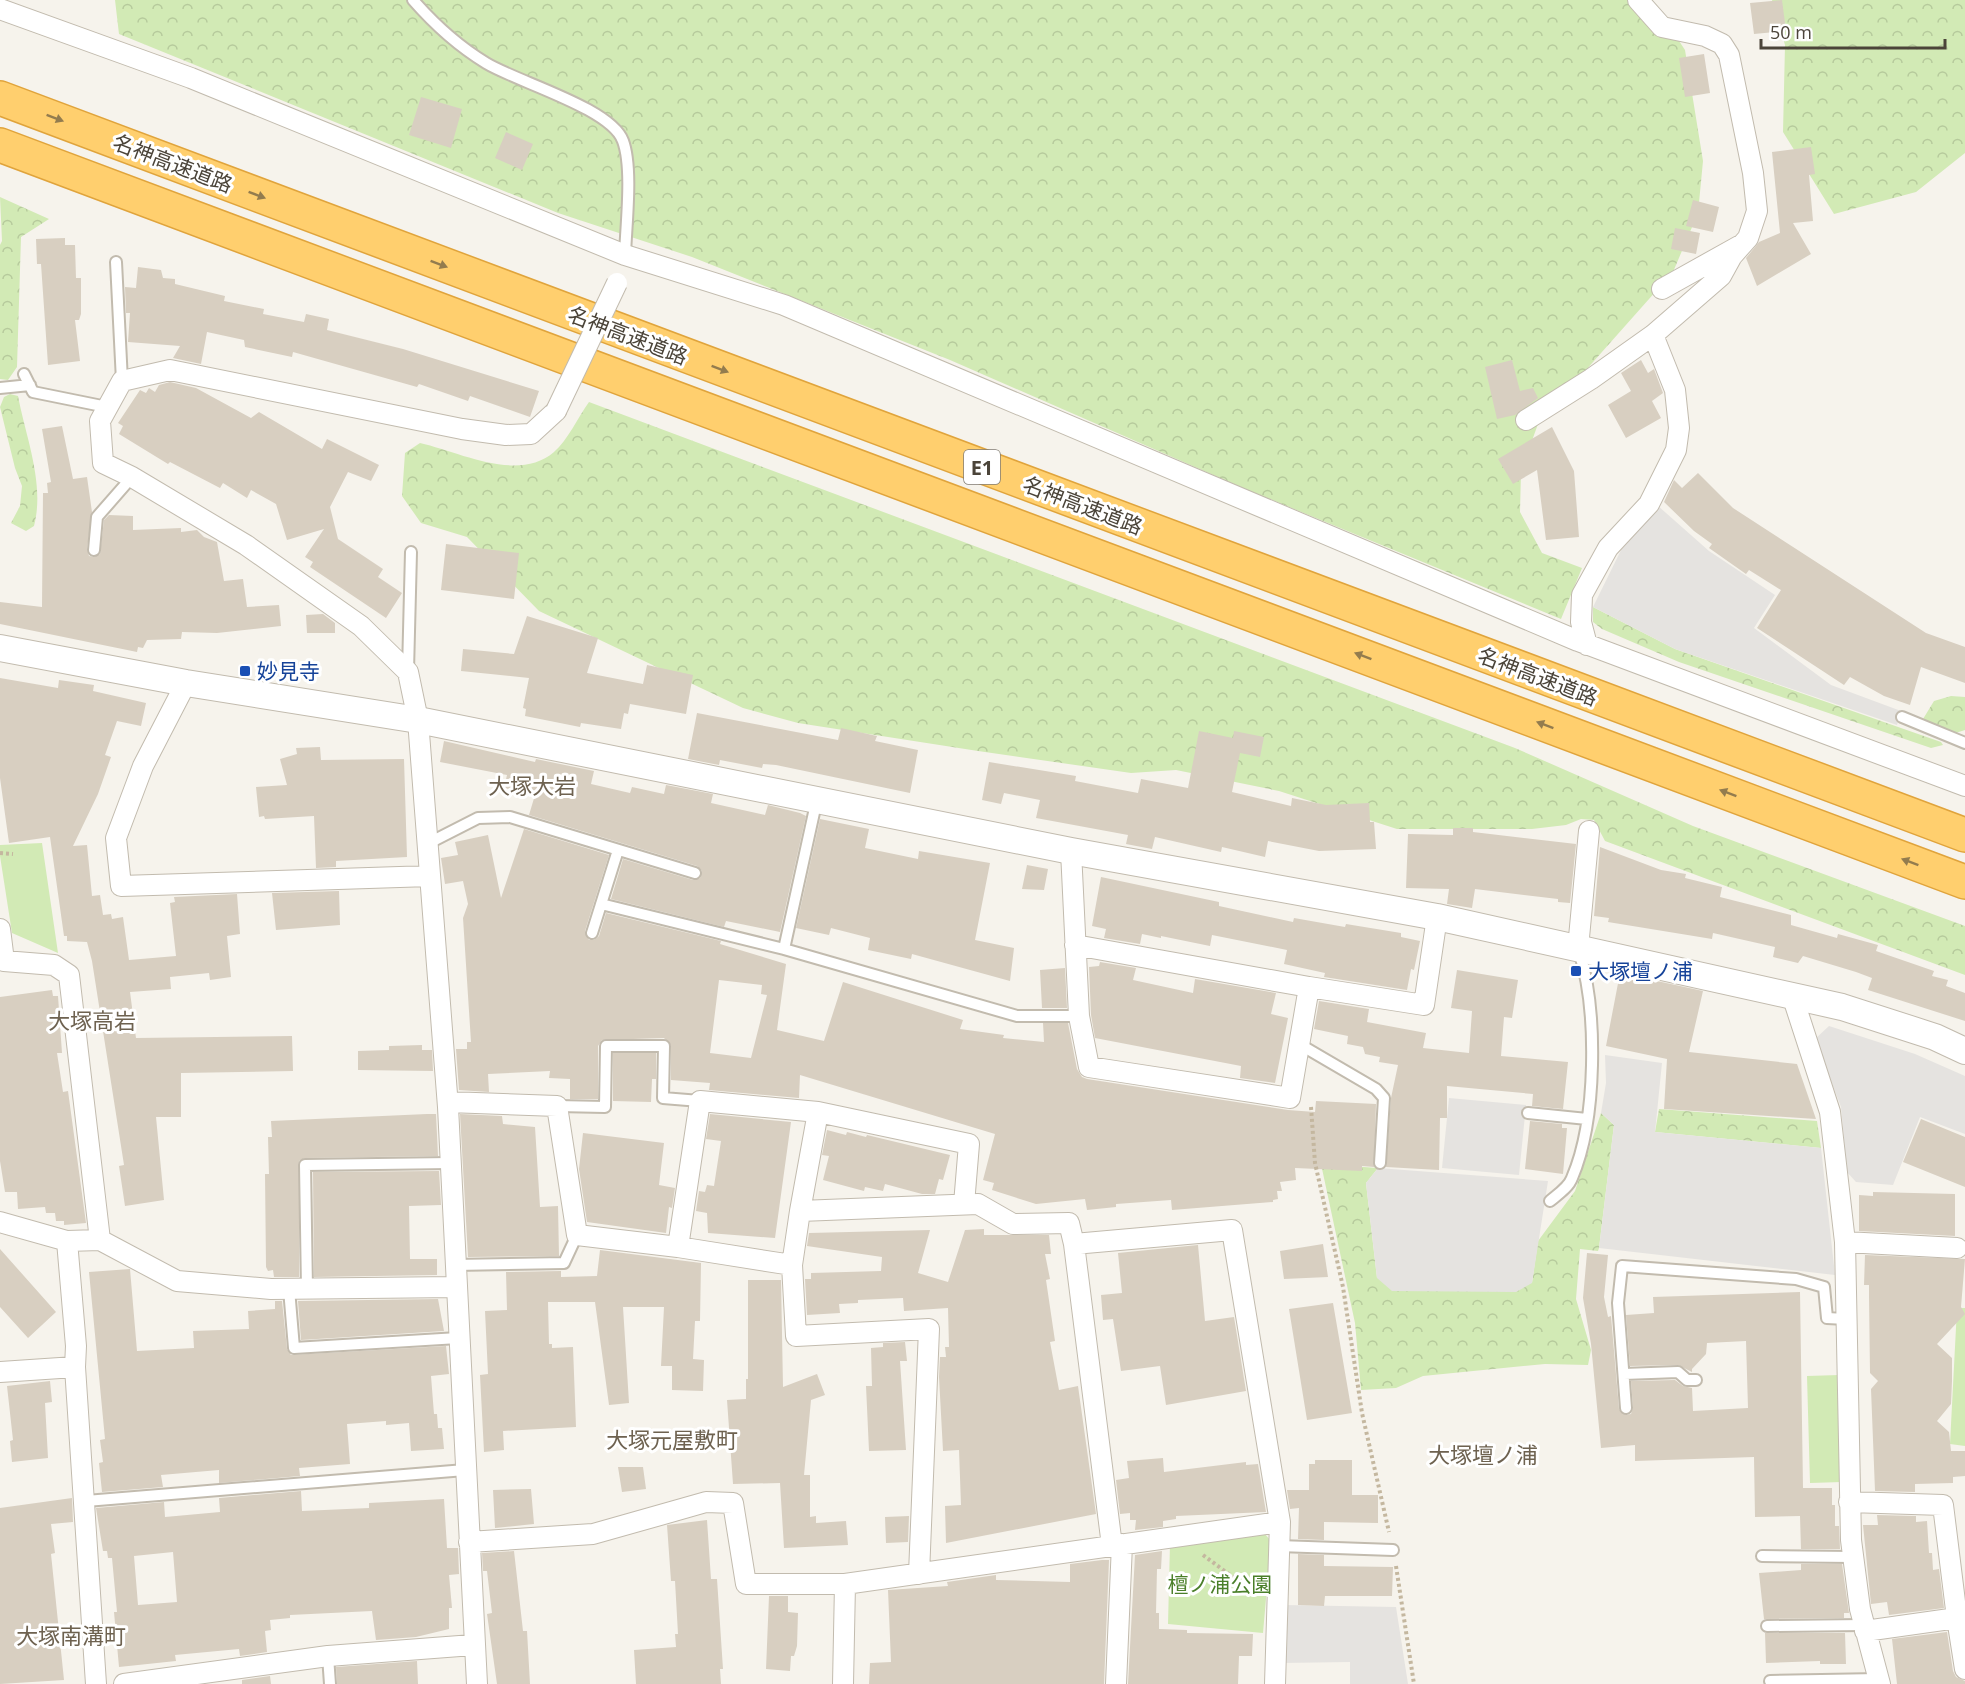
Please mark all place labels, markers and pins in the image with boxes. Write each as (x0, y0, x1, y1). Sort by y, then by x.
place label: 妙見寺 (257, 657, 320, 685)
marker: 妙見寺 (238, 664, 252, 678)
place label: 大塚壇ノ浦 (1588, 957, 1693, 985)
marker: 大塚壇ノ浦 (1569, 964, 1583, 978)

